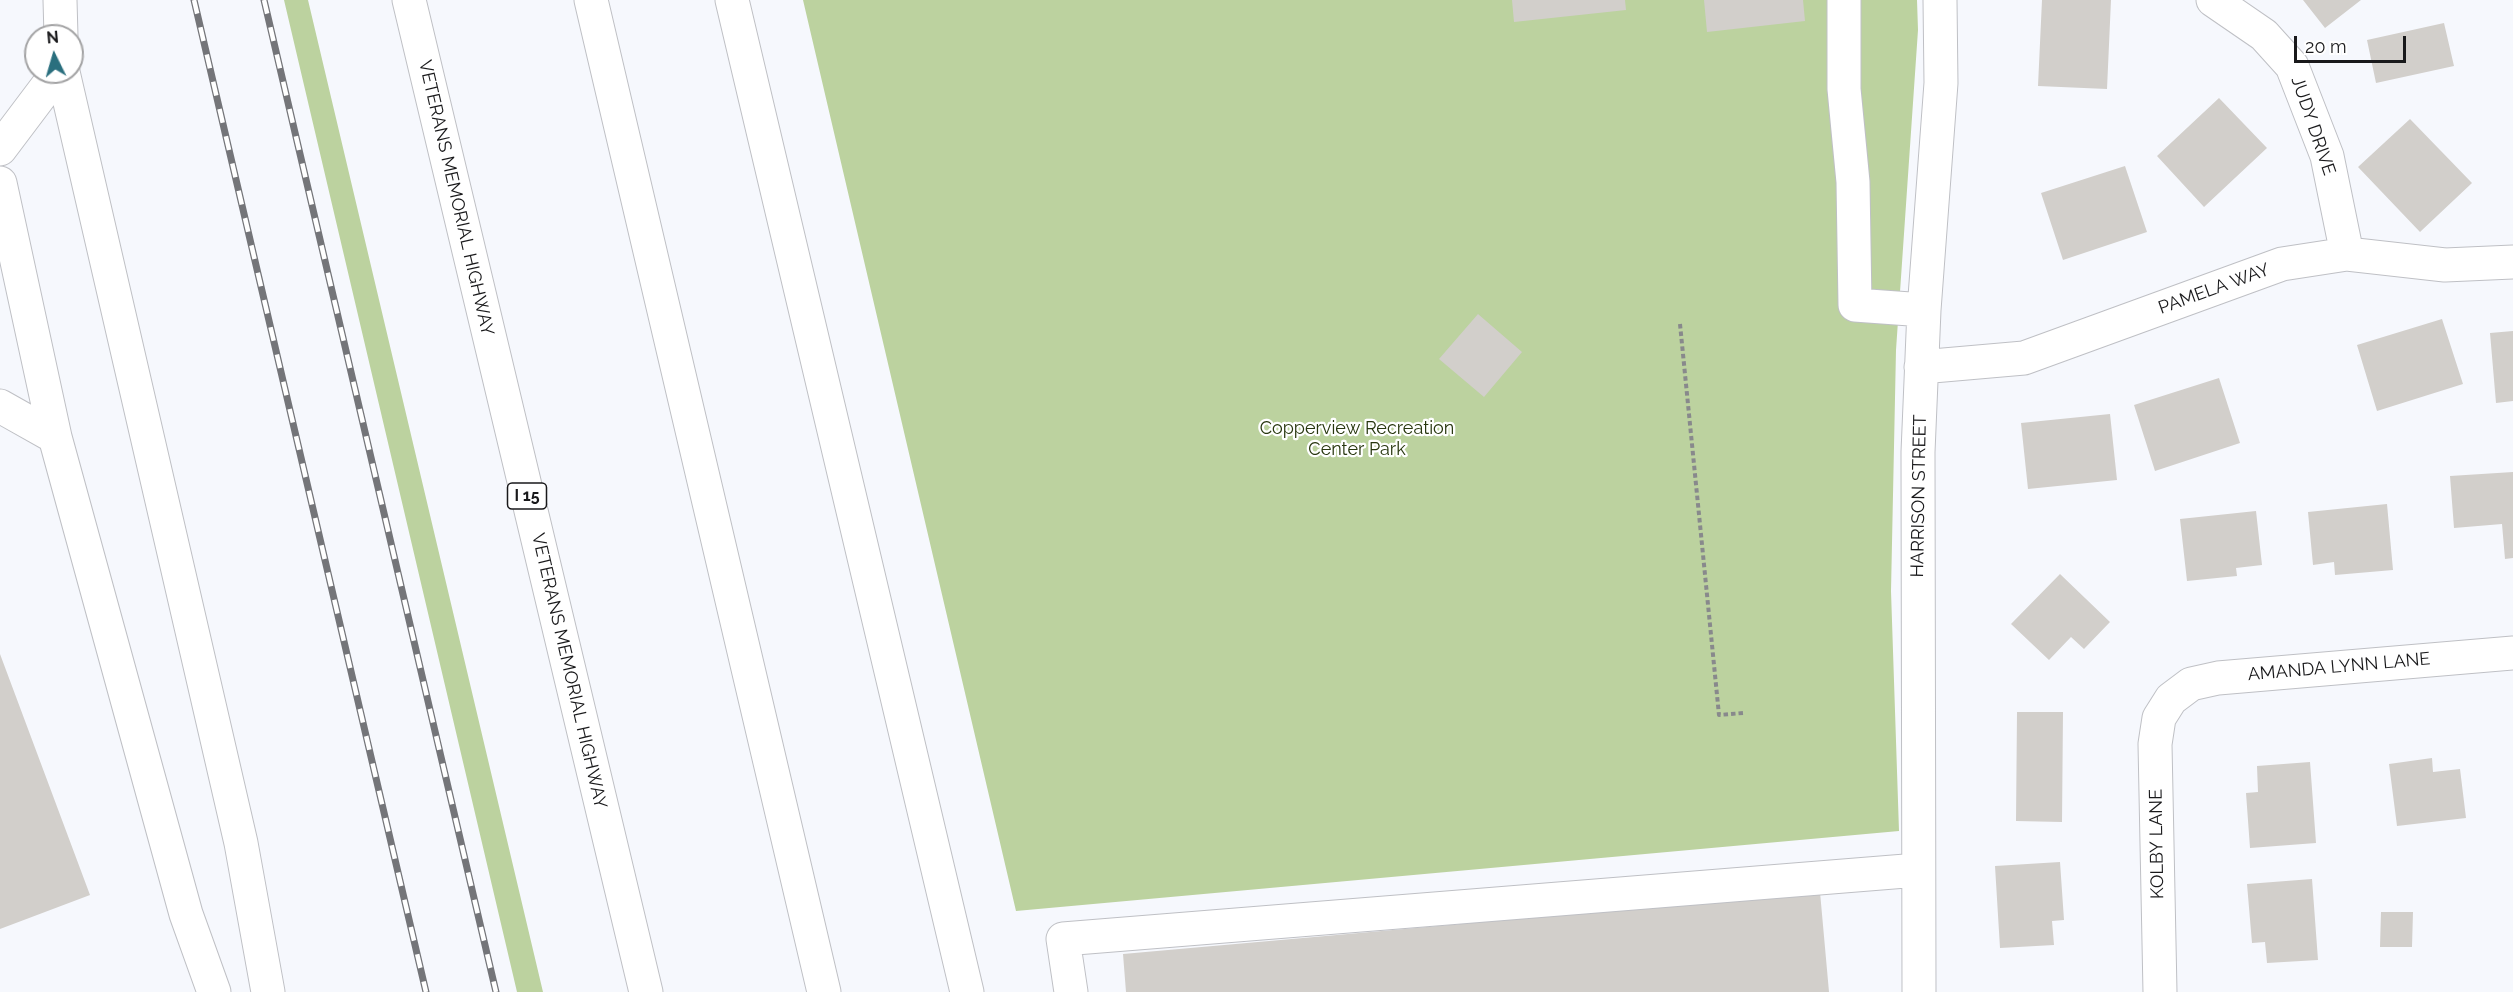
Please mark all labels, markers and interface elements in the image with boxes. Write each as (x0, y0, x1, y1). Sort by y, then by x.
north arrow (24, 24, 84, 84)
scale bar (2297, 24, 2410, 62)
text: N (46, 28, 59, 48)
text: 20 m (2305, 36, 2347, 57)
street label: VETERANS MEMORIAL HIGHWAY (414, 58, 498, 338)
street label: JUDY DRIVE (2286, 74, 2340, 178)
street label: PAMELA WAY (2155, 259, 2273, 319)
street label: HARRISON STREET (1907, 414, 1931, 578)
park label: Copperview Recreation Center Park (1260, 418, 1454, 460)
road number: I 15 (508, 483, 546, 509)
street label: VETERANS MEMORIAL HIGHWAY (527, 531, 611, 811)
street label: AMANDA LYNN LANE (2247, 648, 2431, 686)
street label: KOLBY LANE (2145, 789, 2169, 899)

